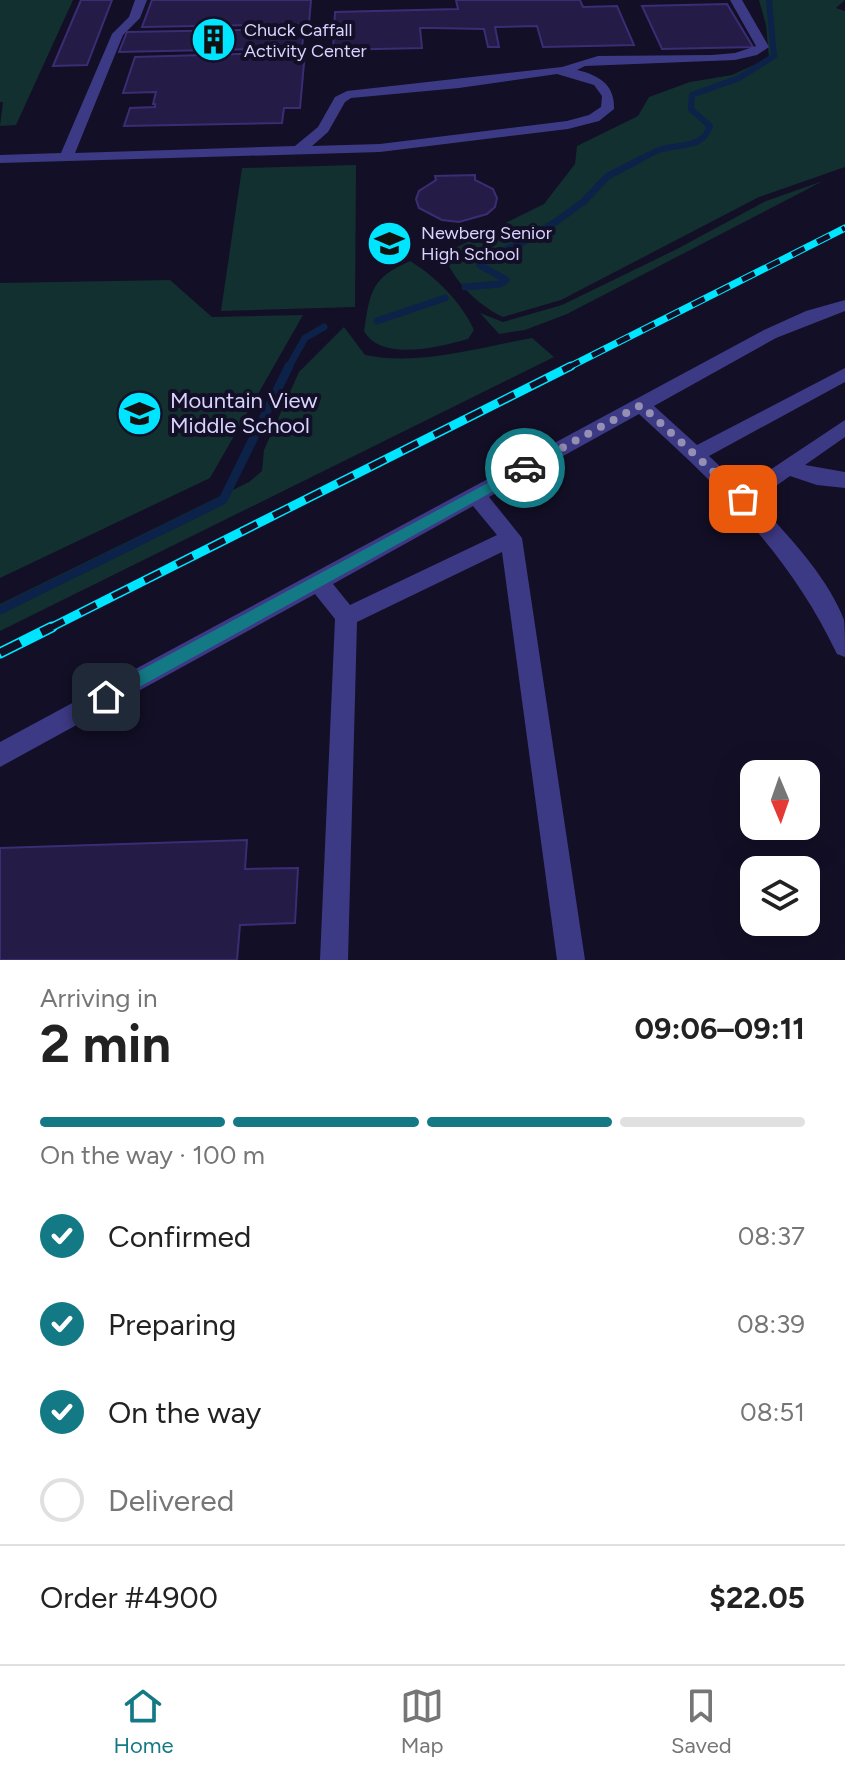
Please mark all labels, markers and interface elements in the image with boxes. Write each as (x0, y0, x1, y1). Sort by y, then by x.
building icon: Chuck Caffall Activity Center (189, 16, 237, 64)
place label: Chuck Caffall Activity Center (244, 19, 367, 62)
school or university icon: Newberg Senior High School (366, 219, 414, 267)
place label: Newberg Senior High School (421, 222, 552, 265)
place label: Mountain View Middle School (170, 387, 318, 439)
school or university icon: Mountain View Middle School (115, 389, 163, 437)
courier (485, 428, 565, 508)
icon: car (503, 446, 547, 490)
pin (709, 465, 777, 533)
icon: bag (721, 477, 765, 521)
pin (72, 663, 140, 731)
icon: home (84, 675, 128, 719)
north arrow (740, 760, 820, 840)
map controls (740, 760, 820, 936)
button: layers (740, 856, 820, 936)
text: Arriving in (40, 982, 158, 1014)
text: 09:06–09:11 (635, 1010, 805, 1047)
text: 2 min (40, 1013, 171, 1075)
text: On the way · 100 m (40, 1139, 265, 1171)
icon: check (40, 1214, 84, 1258)
text: Confirmed (108, 1218, 251, 1255)
text: 08:37 (738, 1220, 805, 1252)
icon: check (40, 1302, 84, 1346)
text: Preparing (108, 1306, 236, 1343)
text: 08:39 (737, 1308, 805, 1340)
icon: check (40, 1390, 84, 1434)
text: On the way (108, 1394, 261, 1431)
text: 08:51 (740, 1396, 805, 1428)
text: Delivered (108, 1482, 234, 1519)
text: Order #4900 (40, 1579, 218, 1616)
text: $22.05 (709, 1579, 805, 1616)
tab: Home (113, 1684, 173, 1759)
tab: Map (400, 1684, 444, 1759)
tab: Saved (671, 1684, 732, 1759)

